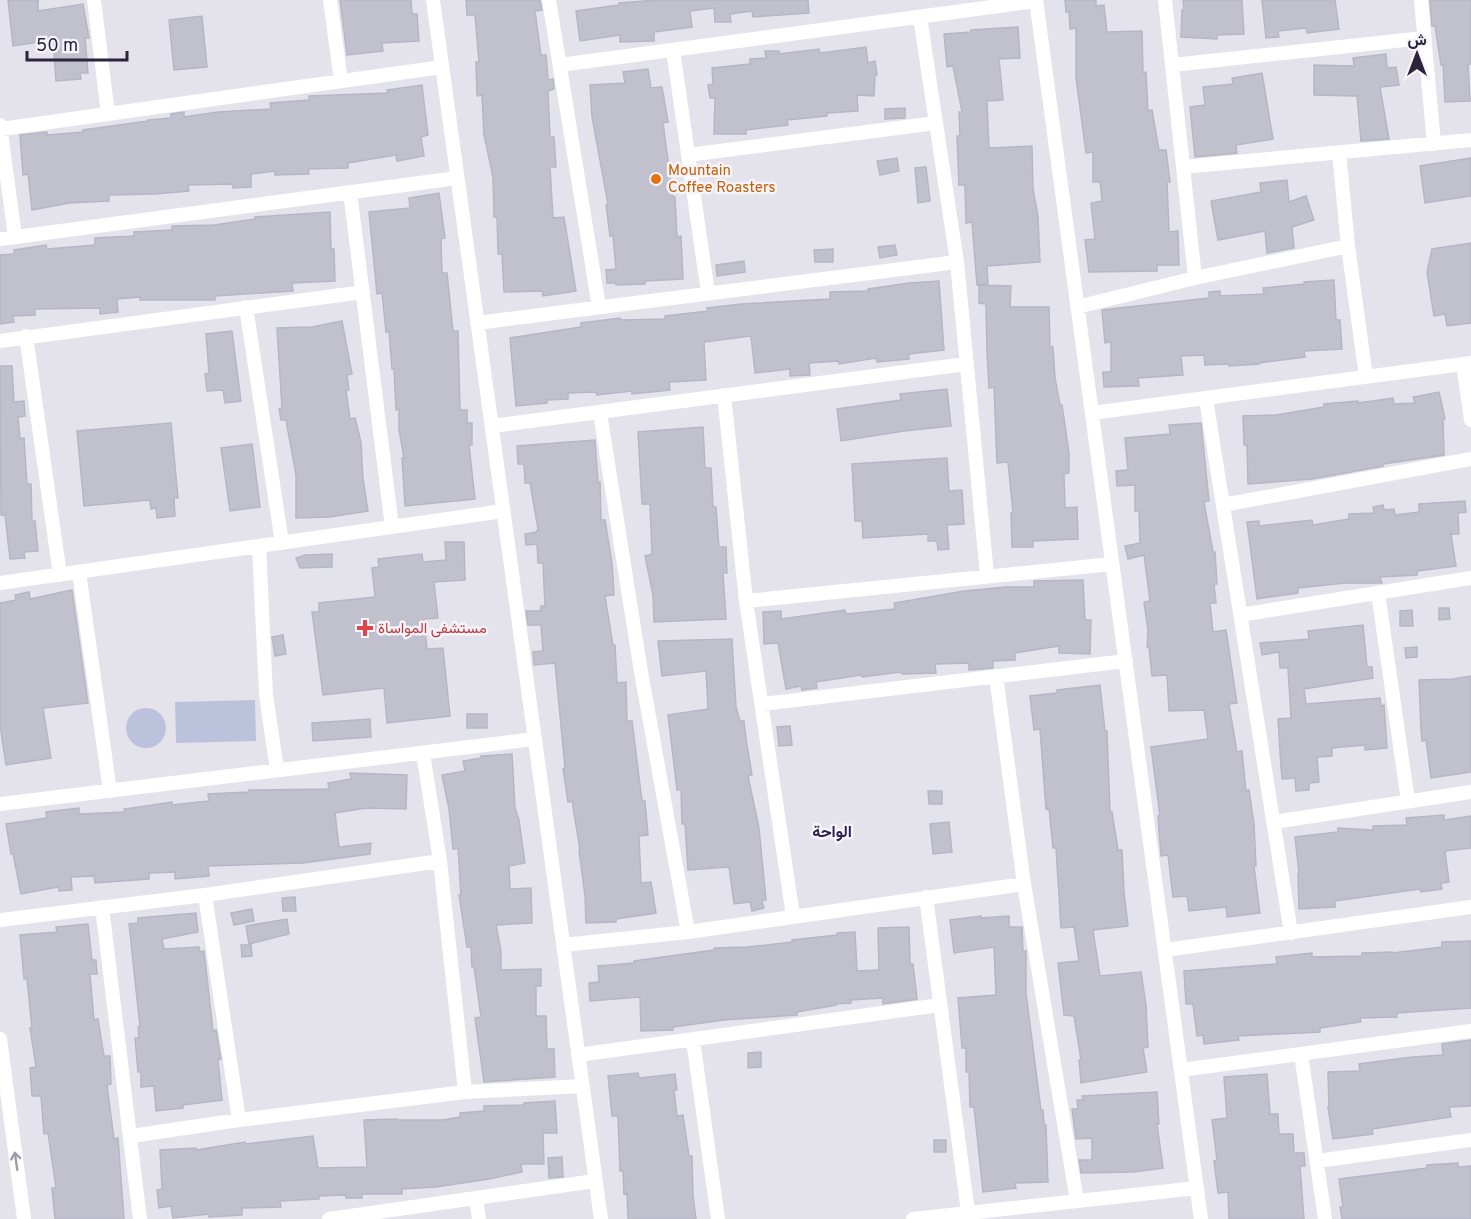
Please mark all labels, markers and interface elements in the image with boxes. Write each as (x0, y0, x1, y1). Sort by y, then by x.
scale bar (27, 24, 128, 62)
north arrow (1387, 24, 1447, 84)
text: ش (1407, 31, 1427, 51)
text: 50 m (36, 35, 78, 58)
place label: Mountain Coffee Roasters (668, 162, 776, 198)
marker: Mountain Coffee Roasters (649, 172, 663, 186)
marker: مستشفى المواساة (356, 619, 374, 637)
place label: مستشفى المواساة (378, 620, 487, 639)
district label: الواحة (812, 823, 852, 843)
one-way arrow (10, 1152, 21, 1171)

